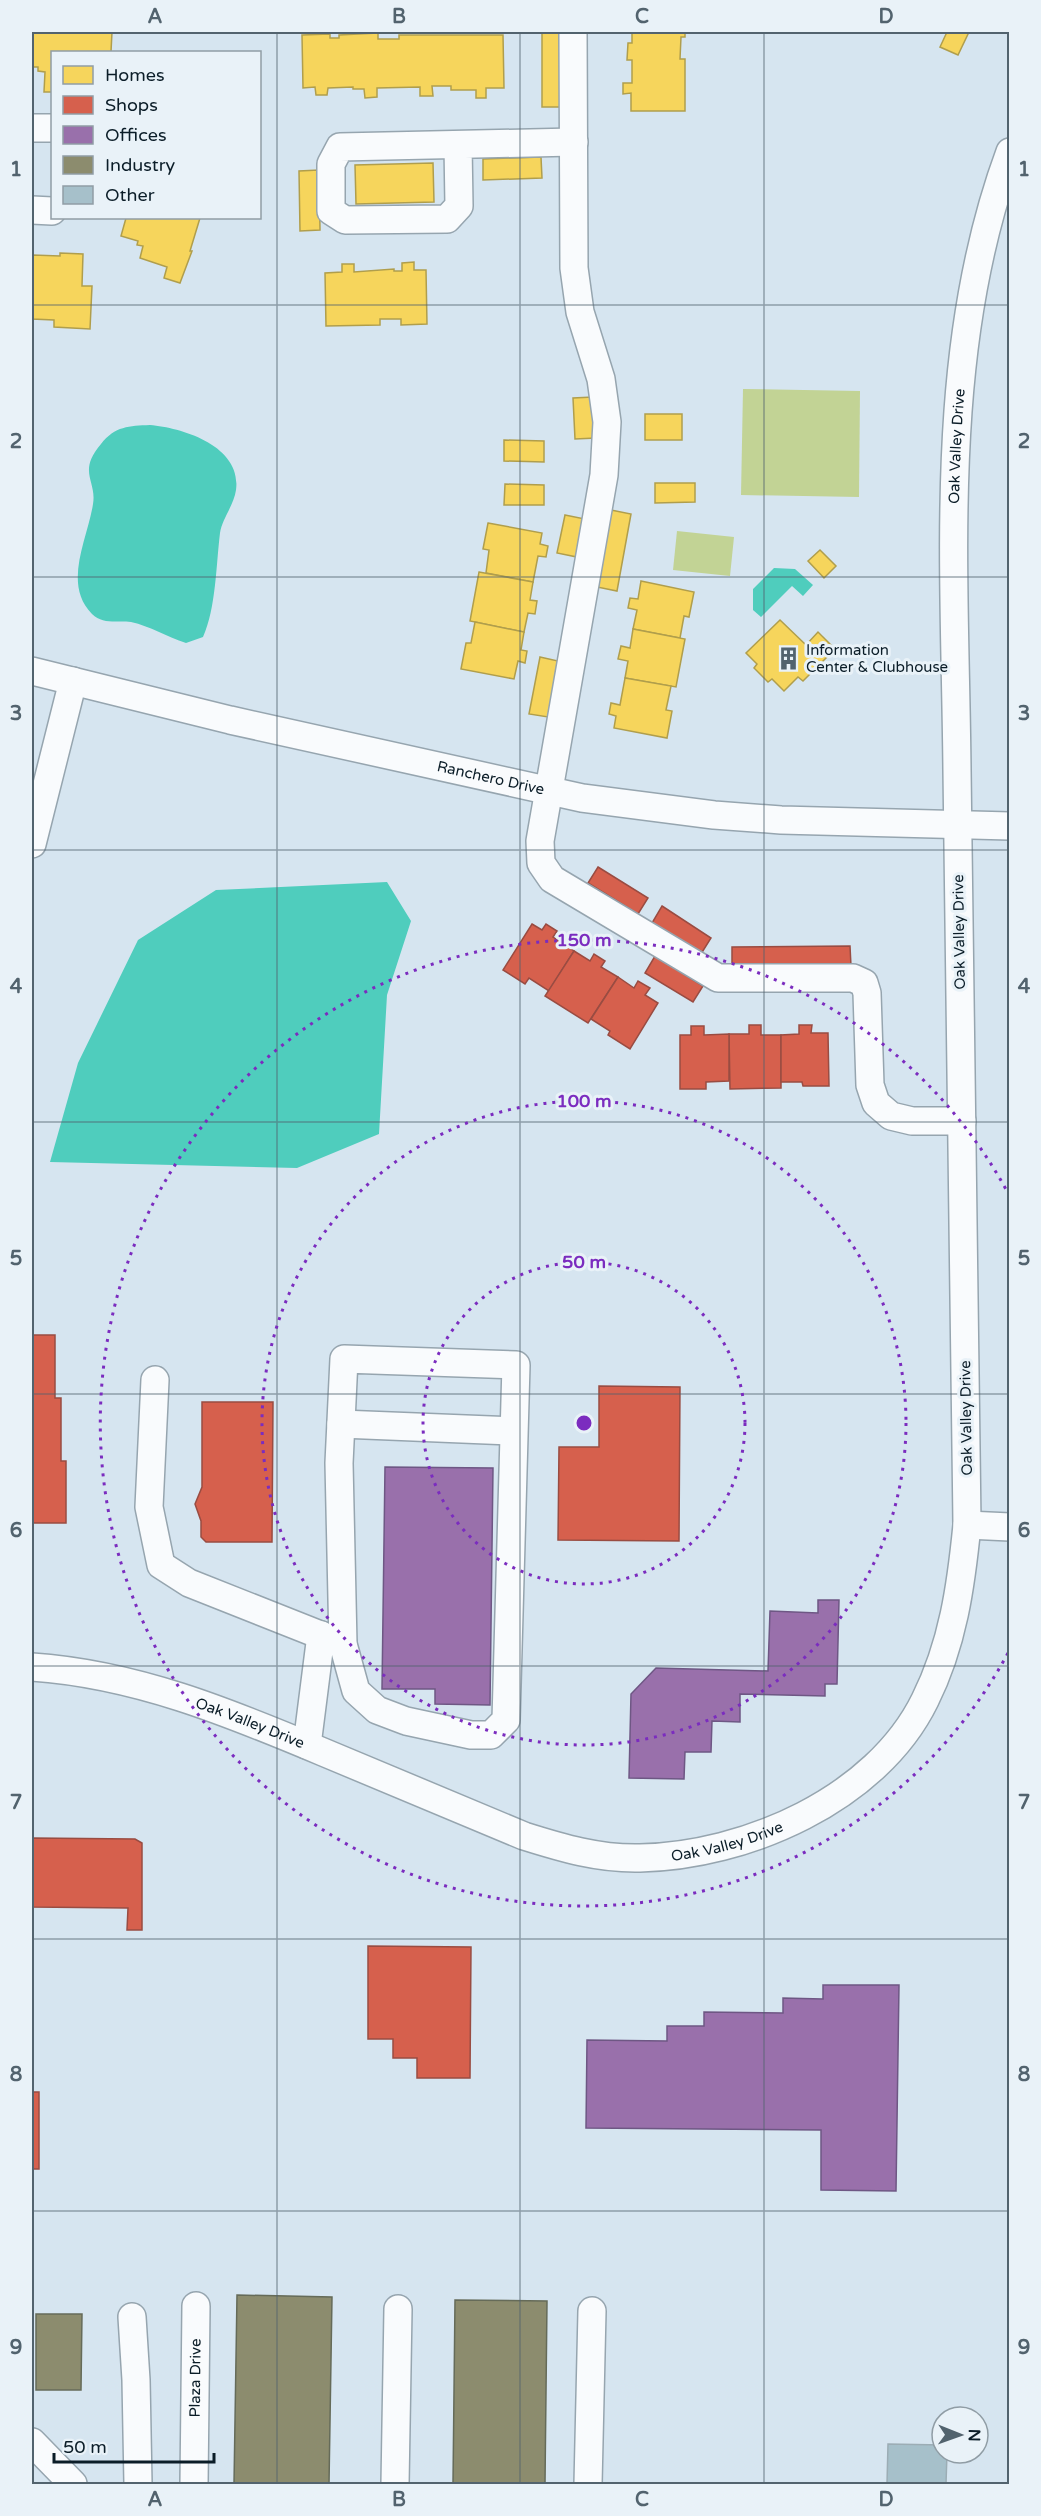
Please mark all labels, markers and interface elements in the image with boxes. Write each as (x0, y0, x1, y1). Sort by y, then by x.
text: A (148, 5, 163, 29)
text: B (392, 5, 406, 29)
text: C (635, 5, 649, 29)
text: D (878, 5, 894, 29)
legend (51, 51, 261, 219)
text: Homes (105, 64, 165, 86)
text: Shops (105, 94, 158, 116)
text: Offices (105, 124, 167, 146)
text: Industry (105, 154, 176, 176)
text: 1 (10, 158, 22, 182)
text: 1 (1018, 158, 1030, 182)
text: Other (105, 184, 155, 206)
street label: Oak Valley Drive (945, 388, 969, 504)
text: 2 (10, 430, 22, 454)
text: 2 (1018, 430, 1030, 454)
place label: Information Center & Clubhouse (806, 641, 948, 676)
building icon: Information Center & Clubhouse (775, 646, 801, 672)
text: 3 (10, 702, 22, 726)
text: 3 (1018, 702, 1030, 726)
street label: Ranchero Drive (435, 757, 546, 798)
street label: Oak Valley Drive (949, 874, 969, 990)
text: 150 m (556, 929, 612, 951)
text: 4 (10, 975, 23, 999)
text: 4 (1018, 975, 1031, 999)
text: 100 m (556, 1090, 612, 1112)
text: 5 (10, 1247, 22, 1271)
text: 5 (1018, 1247, 1030, 1271)
text: 50 m (562, 1251, 606, 1273)
street label: Oak Valley Drive (956, 1360, 976, 1476)
centre of rings (574, 1413, 594, 1433)
text: 6 (10, 1519, 22, 1543)
text: 6 (1018, 1519, 1030, 1543)
street label: Oak Valley Drive (193, 1694, 307, 1752)
text: 7 (10, 1791, 22, 1815)
text: 7 (1018, 1791, 1030, 1815)
street label: Oak Valley Drive (670, 1818, 786, 1865)
text: 8 (10, 2063, 22, 2087)
text: 8 (1018, 2063, 1030, 2087)
text: 9 (10, 2336, 22, 2360)
text: 9 (1018, 2336, 1030, 2360)
street label: Plaza Drive (186, 2338, 205, 2418)
north arrow (930, 2405, 990, 2465)
scale bar (54, 2426, 214, 2464)
text: N (964, 2429, 984, 2442)
text: 50 m (63, 2436, 107, 2458)
text: A (148, 2488, 163, 2512)
text: B (392, 2488, 406, 2512)
text: C (635, 2488, 649, 2512)
text: D (878, 2488, 894, 2512)

